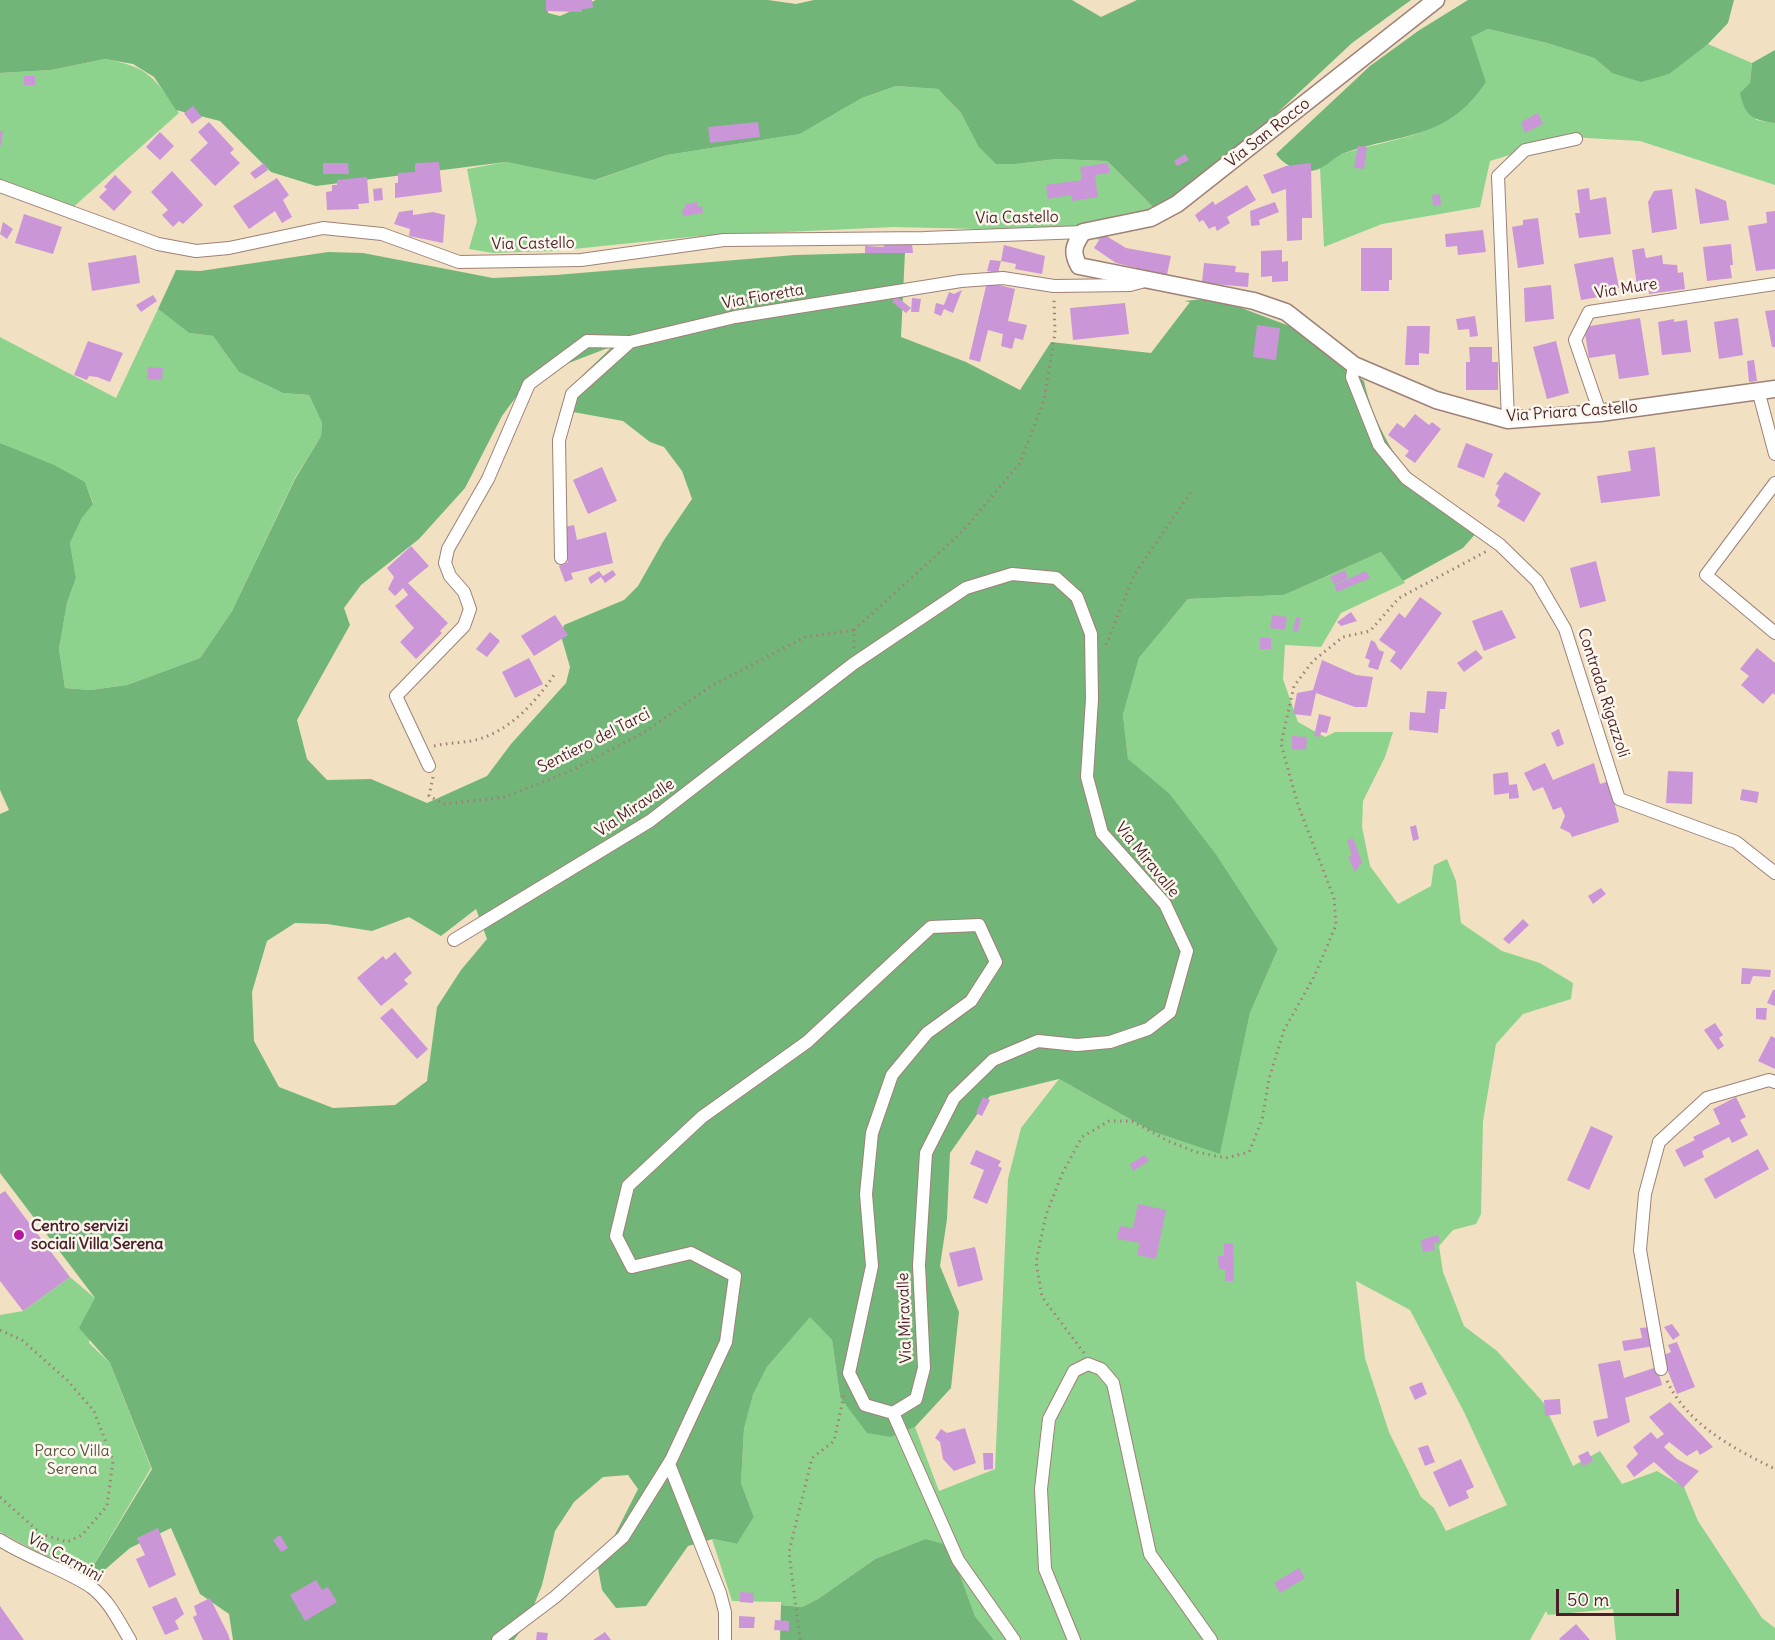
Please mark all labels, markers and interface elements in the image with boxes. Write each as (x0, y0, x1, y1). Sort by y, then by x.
street label: Via San Rocco (1222, 94, 1314, 172)
street label: Via Castello (975, 208, 1059, 228)
street label: Via Castello (491, 234, 575, 254)
street label: Via Mure (1593, 275, 1659, 303)
street label: Via Fioretta (721, 280, 805, 314)
street label: Via Priara Castello (1506, 398, 1638, 426)
street label: Contrada Rigazzoli (1573, 626, 1633, 760)
street label: Sentiero del Tarci (535, 704, 653, 778)
street label: Via Miravalle (592, 775, 678, 841)
street label: Via Miravalle (1111, 819, 1183, 901)
place label: Centro servizi sociali Villa Serena (31, 1216, 163, 1254)
marker: Centro servizi sociali Villa Serena (12, 1228, 26, 1242)
street label: Via Miravalle (894, 1272, 916, 1364)
park label: Parco Villa Serena (34, 1441, 110, 1479)
street label: Via Carmini (24, 1529, 106, 1587)
scale bar (1559, 1577, 1682, 1615)
text: 50 m (1567, 1588, 1609, 1611)

